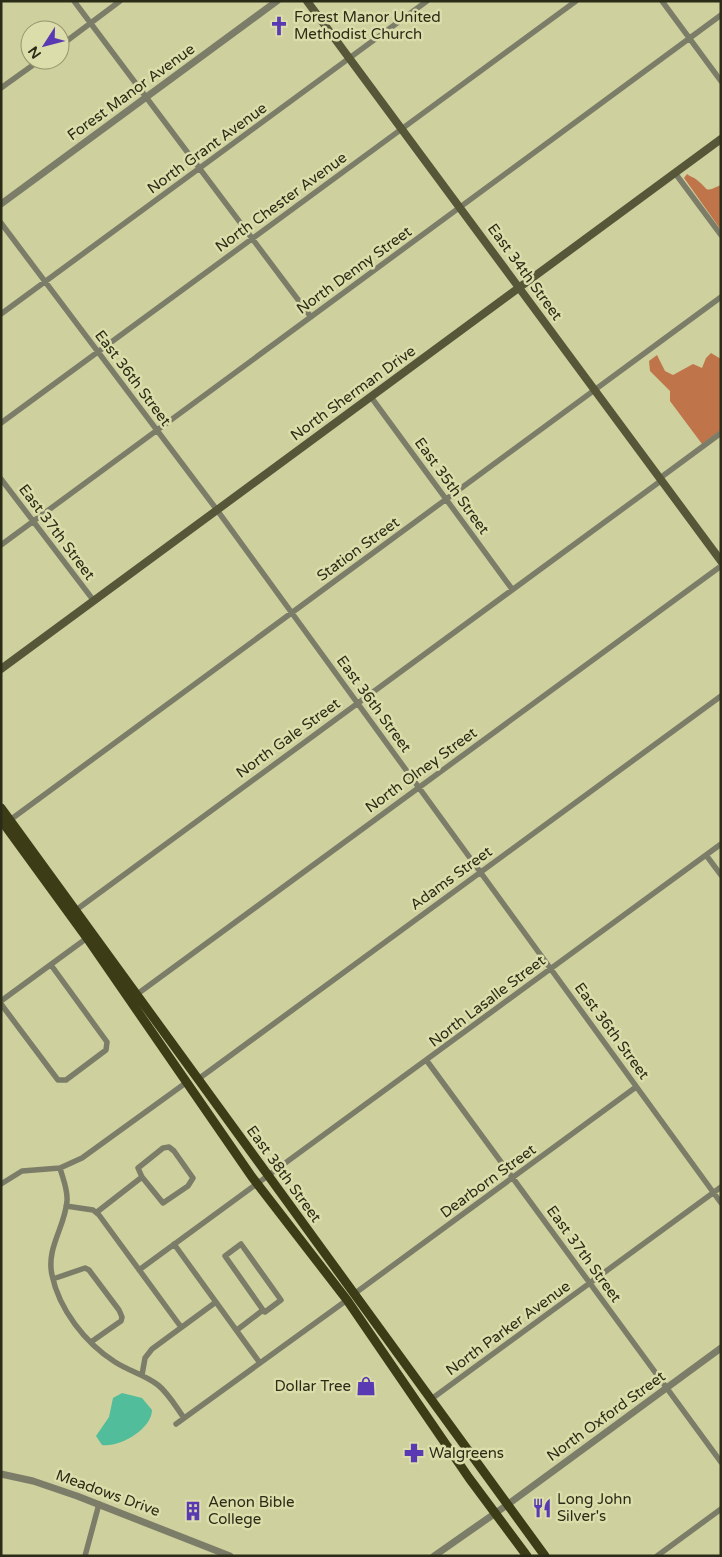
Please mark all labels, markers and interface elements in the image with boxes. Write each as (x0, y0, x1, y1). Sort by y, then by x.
place label: Forest Manor United Methodist Church (294, 8, 441, 43)
church icon: Forest Manor United Methodist Church (268, 15, 290, 37)
north arrow (20, 20, 70, 70)
street label: Forest Manor Avenue (64, 40, 198, 144)
text: N (25, 43, 45, 62)
street label: North Grant Avenue (144, 99, 270, 197)
street label: North Chester Avenue (212, 148, 350, 256)
street label: East 34th Street (484, 220, 566, 324)
street label: North Denny Street (293, 222, 415, 318)
street label: East 36th Street (91, 327, 175, 430)
street label: North Sherman Drive (287, 342, 419, 444)
street label: East 35th Street (411, 434, 493, 538)
street label: East 37th Street (15, 481, 99, 584)
street label: Station Street (313, 513, 403, 585)
street label: East 36th Street (333, 652, 415, 756)
street label: North Gale Street (232, 694, 344, 782)
street label: North Olney Street (362, 723, 481, 817)
street label: Adams Street (407, 842, 496, 914)
street label: North Lasalle Street (425, 951, 549, 1051)
street label: East 36th Street (571, 979, 653, 1083)
street label: East 38th Street (243, 1122, 325, 1226)
street label: Dearborn Street (437, 1140, 540, 1222)
street label: East 37th Street (543, 1202, 625, 1306)
street label: North Parker Avenue (442, 1277, 574, 1379)
street label: North Oxford Street (543, 1367, 669, 1465)
shop icon: Dollar Tree (355, 1375, 377, 1397)
place label: Dollar Tree (275, 1377, 351, 1395)
pharmacy icon: Walgreens (403, 1442, 425, 1464)
place label: Walgreens (429, 1444, 504, 1462)
street label: Meadows Drive (53, 1466, 163, 1520)
place label: Long John Silver's (557, 1490, 632, 1525)
place label: Aenon Bible College (208, 1493, 295, 1528)
restaurant icon: Long John Silver's (531, 1497, 553, 1519)
building icon: Aenon Bible College (182, 1500, 204, 1522)

